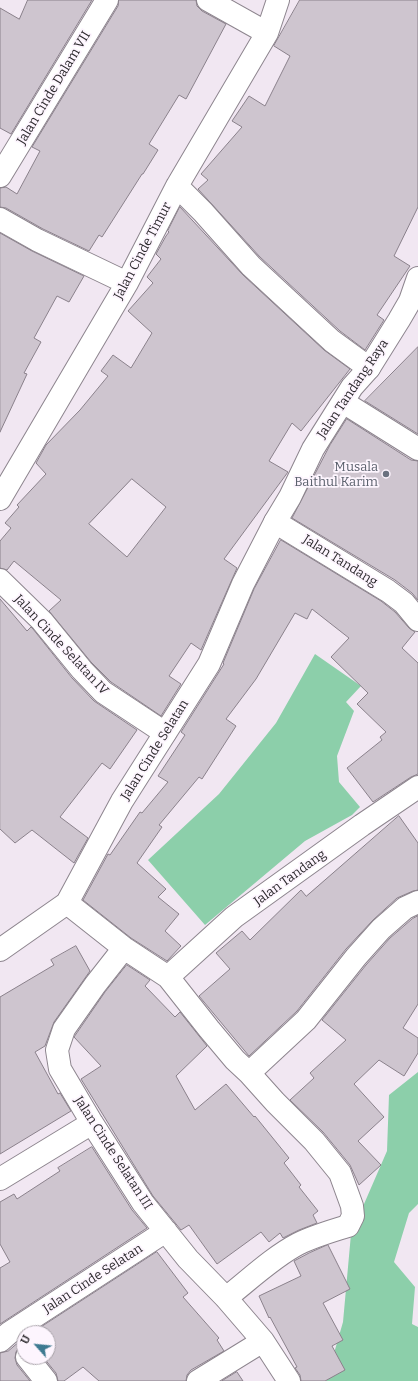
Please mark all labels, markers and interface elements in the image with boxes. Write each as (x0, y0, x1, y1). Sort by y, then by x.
street label: Jalan Cinde Dalam VII (14, 28, 94, 148)
street label: Jalan Cinde Timur (111, 200, 175, 302)
street label: Jalan Tandang Raya (314, 336, 392, 442)
place label: Musala Baithul Karim (294, 459, 378, 490)
marker: Musala Baithul Karim (381, 469, 391, 479)
street label: Jalan Tandang (300, 532, 380, 590)
street label: Jalan Cinde Selatan IV (10, 592, 112, 698)
street label: Jalan Cinde Selatan (118, 697, 192, 803)
street label: Jalan Tandang (251, 847, 329, 909)
street label: Jalan Cinde Selatan III (71, 1093, 155, 1213)
street label: Jalan Cinde Selatan (40, 1241, 146, 1317)
north arrow (16, 1325, 56, 1365)
text: U (18, 1333, 33, 1346)

